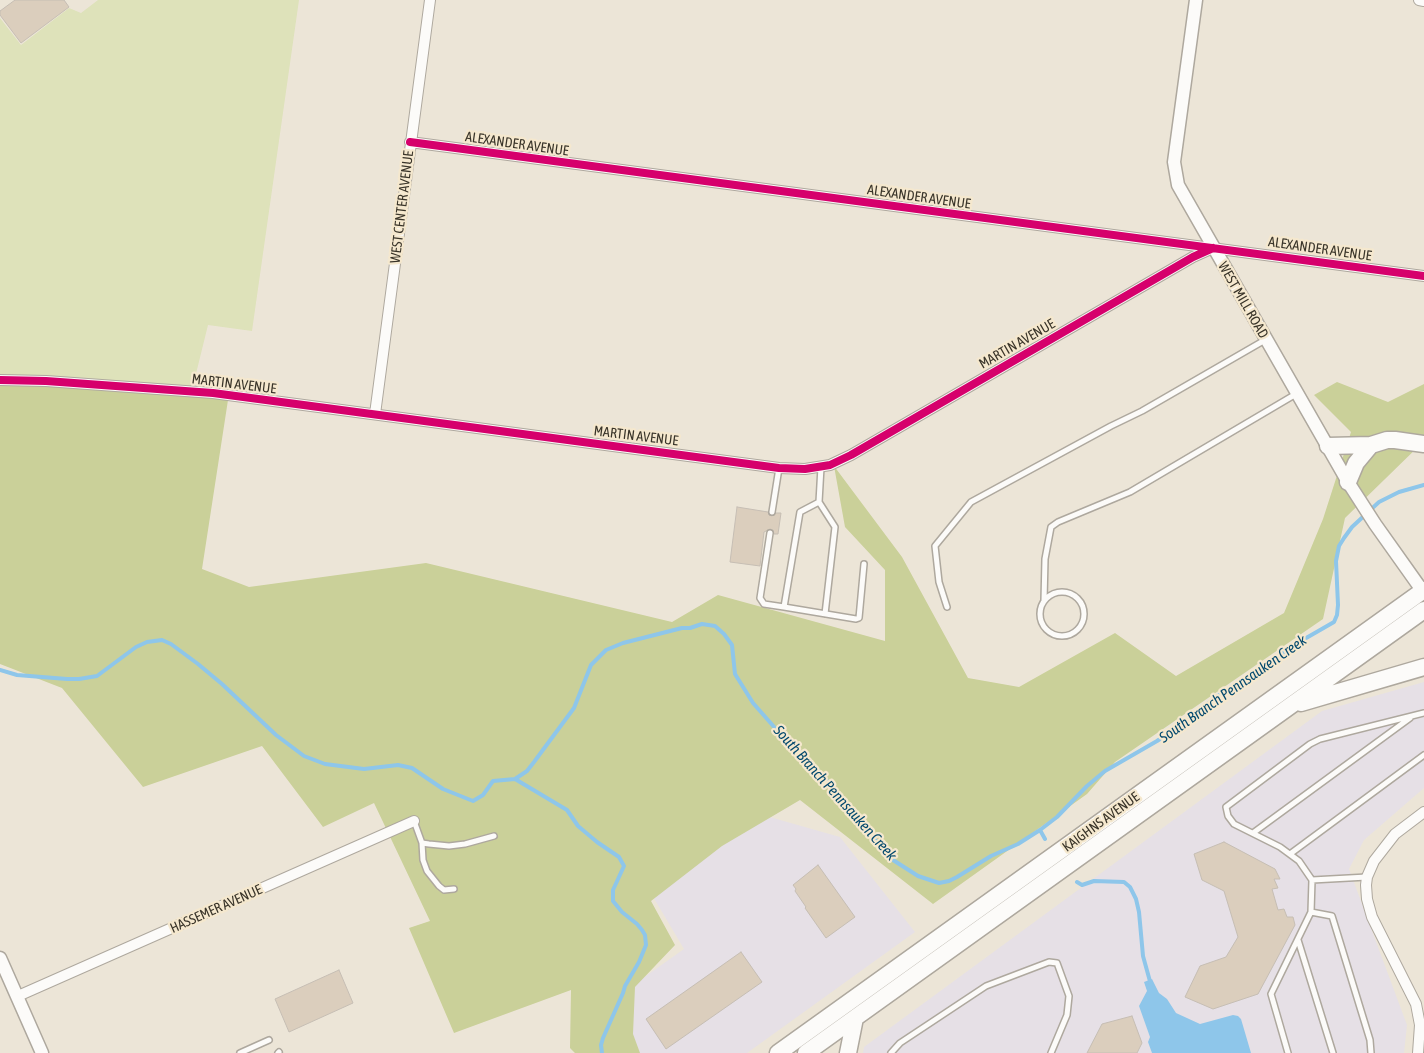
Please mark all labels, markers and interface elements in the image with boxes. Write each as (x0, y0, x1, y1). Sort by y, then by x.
street label: ALEXANDER AVENUE (464, 128, 570, 160)
street label: WEST CENTER AVENUE (387, 150, 417, 264)
street label: ALEXANDER AVENUE (866, 181, 972, 213)
street label: ALEXANDER AVENUE (1267, 233, 1373, 265)
street label: WEST MILL ROAD (1214, 259, 1272, 341)
street label: MARTIN AVENUE (976, 315, 1058, 373)
street label: MARTIN AVENUE (191, 370, 277, 398)
street label: MARTIN AVENUE (593, 422, 679, 450)
water label: South Branch Pennsauken Creek (1156, 631, 1310, 747)
water label: South Branch Pennsauken Creek (770, 722, 900, 864)
street label: KAIGHNS AVENUE (1059, 789, 1143, 855)
street label: HASSEMER AVENUE (167, 881, 265, 937)

